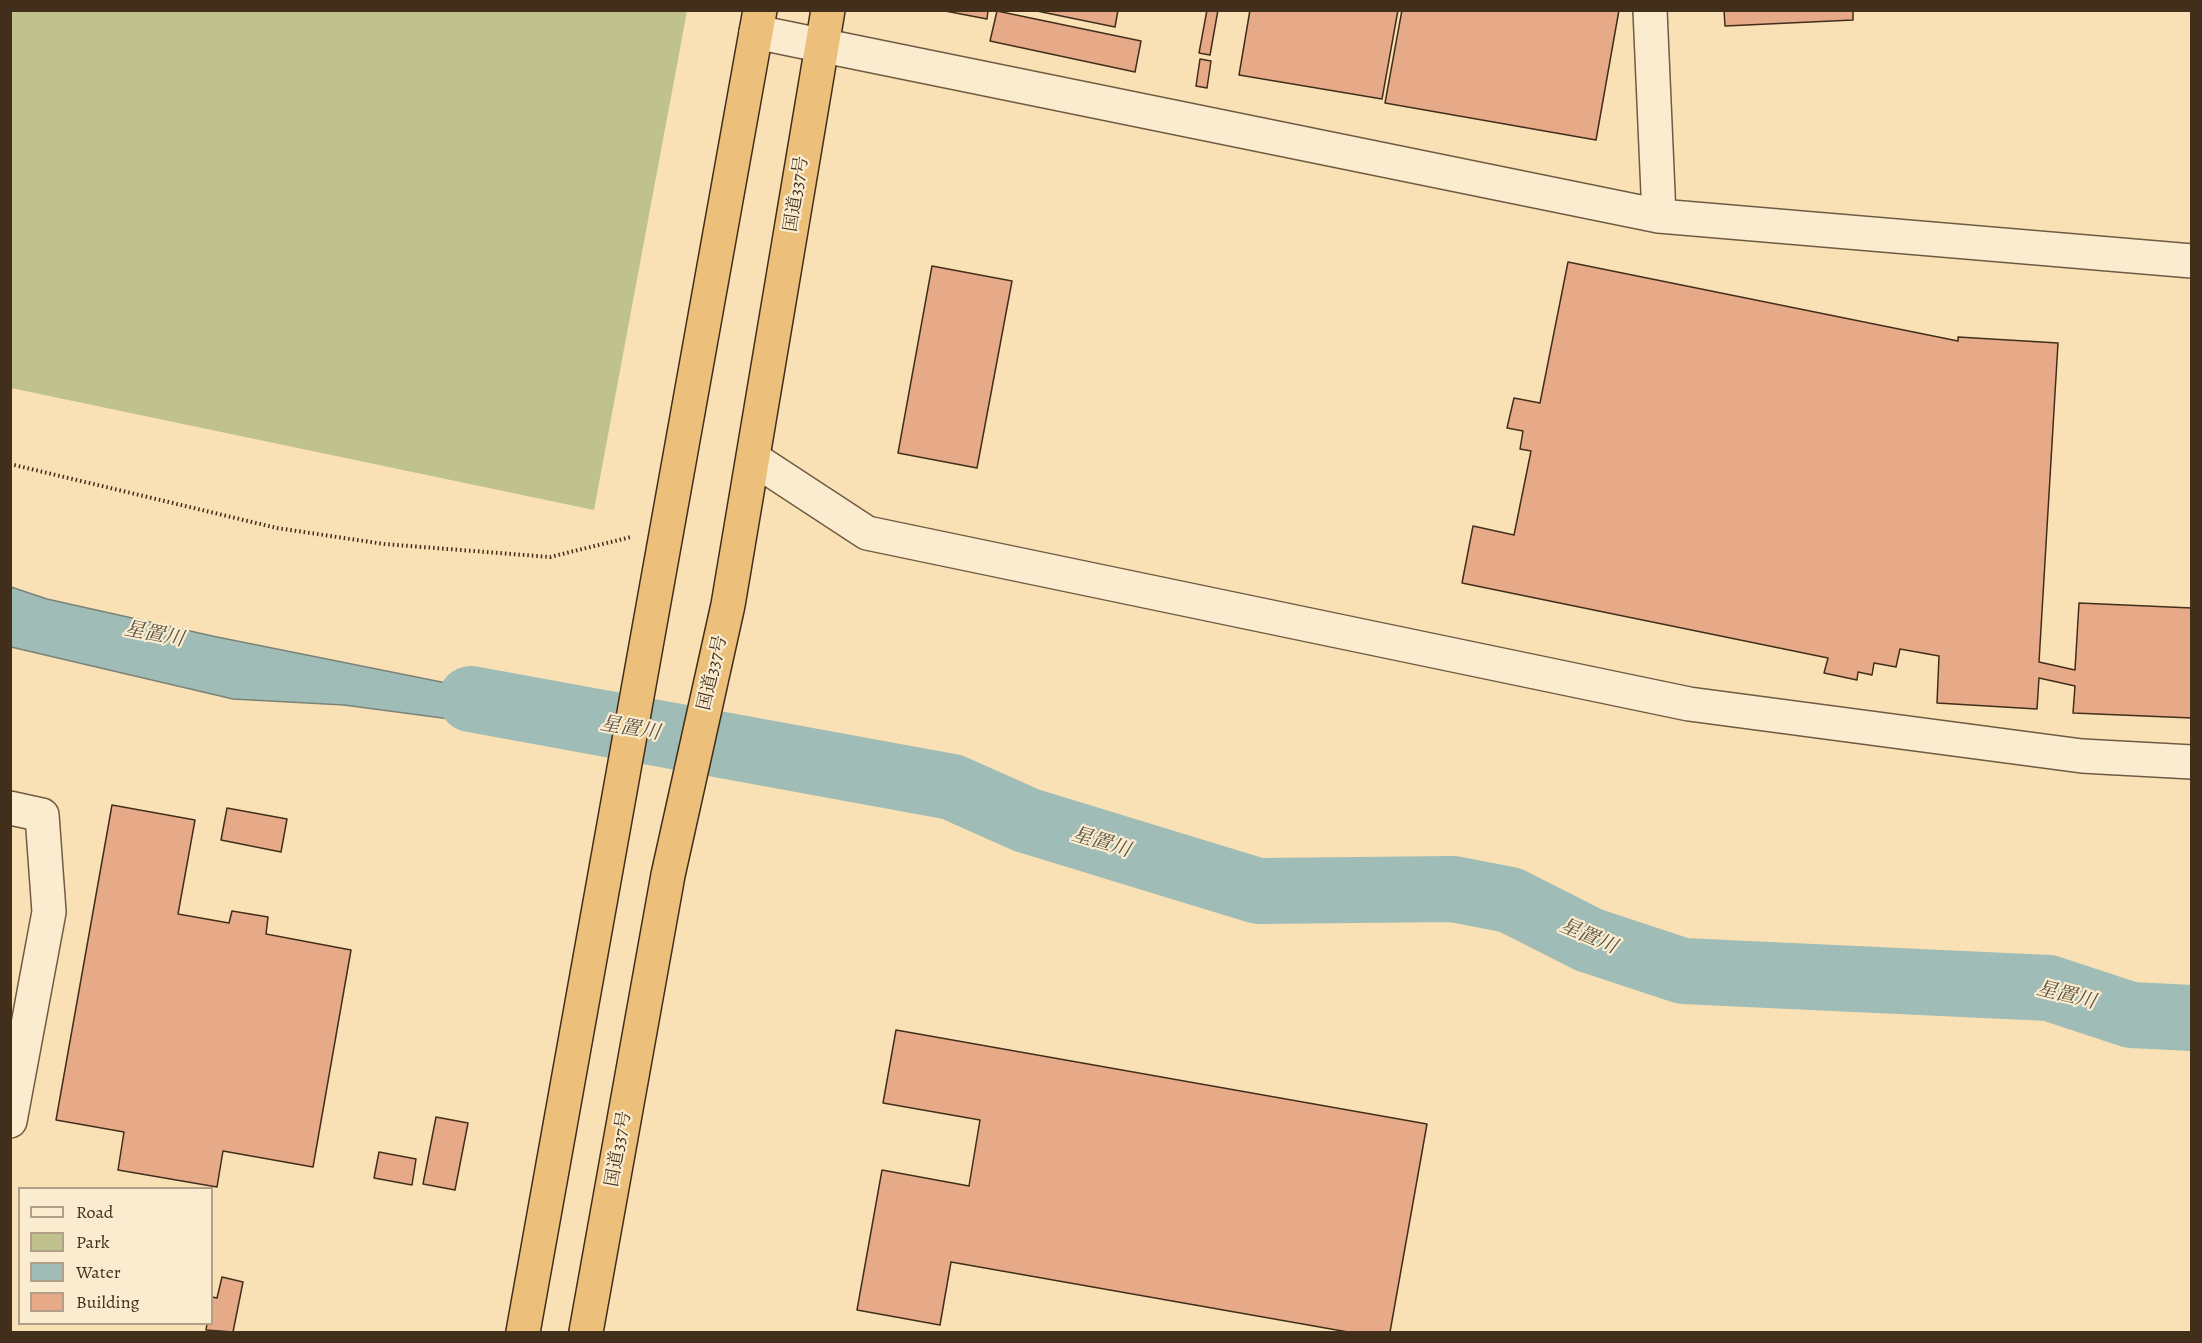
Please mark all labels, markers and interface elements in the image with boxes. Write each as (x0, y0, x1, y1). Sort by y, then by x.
street label: 国道337号 (780, 155, 814, 233)
water label: 星置川 (122, 617, 186, 653)
street label: 国道337号 (694, 633, 732, 713)
water label: 星置川 (598, 712, 662, 746)
water label: 星置川 (1069, 823, 1133, 863)
water label: 星置川 (1556, 914, 1620, 960)
water label: 星置川 (2034, 977, 2098, 1015)
street label: 国道337号 (602, 1109, 636, 1189)
legend (18, 1187, 213, 1325)
text: Road (76, 1200, 113, 1224)
text: Park (76, 1230, 110, 1254)
text: Water (76, 1260, 121, 1284)
text: Building (76, 1290, 140, 1314)

